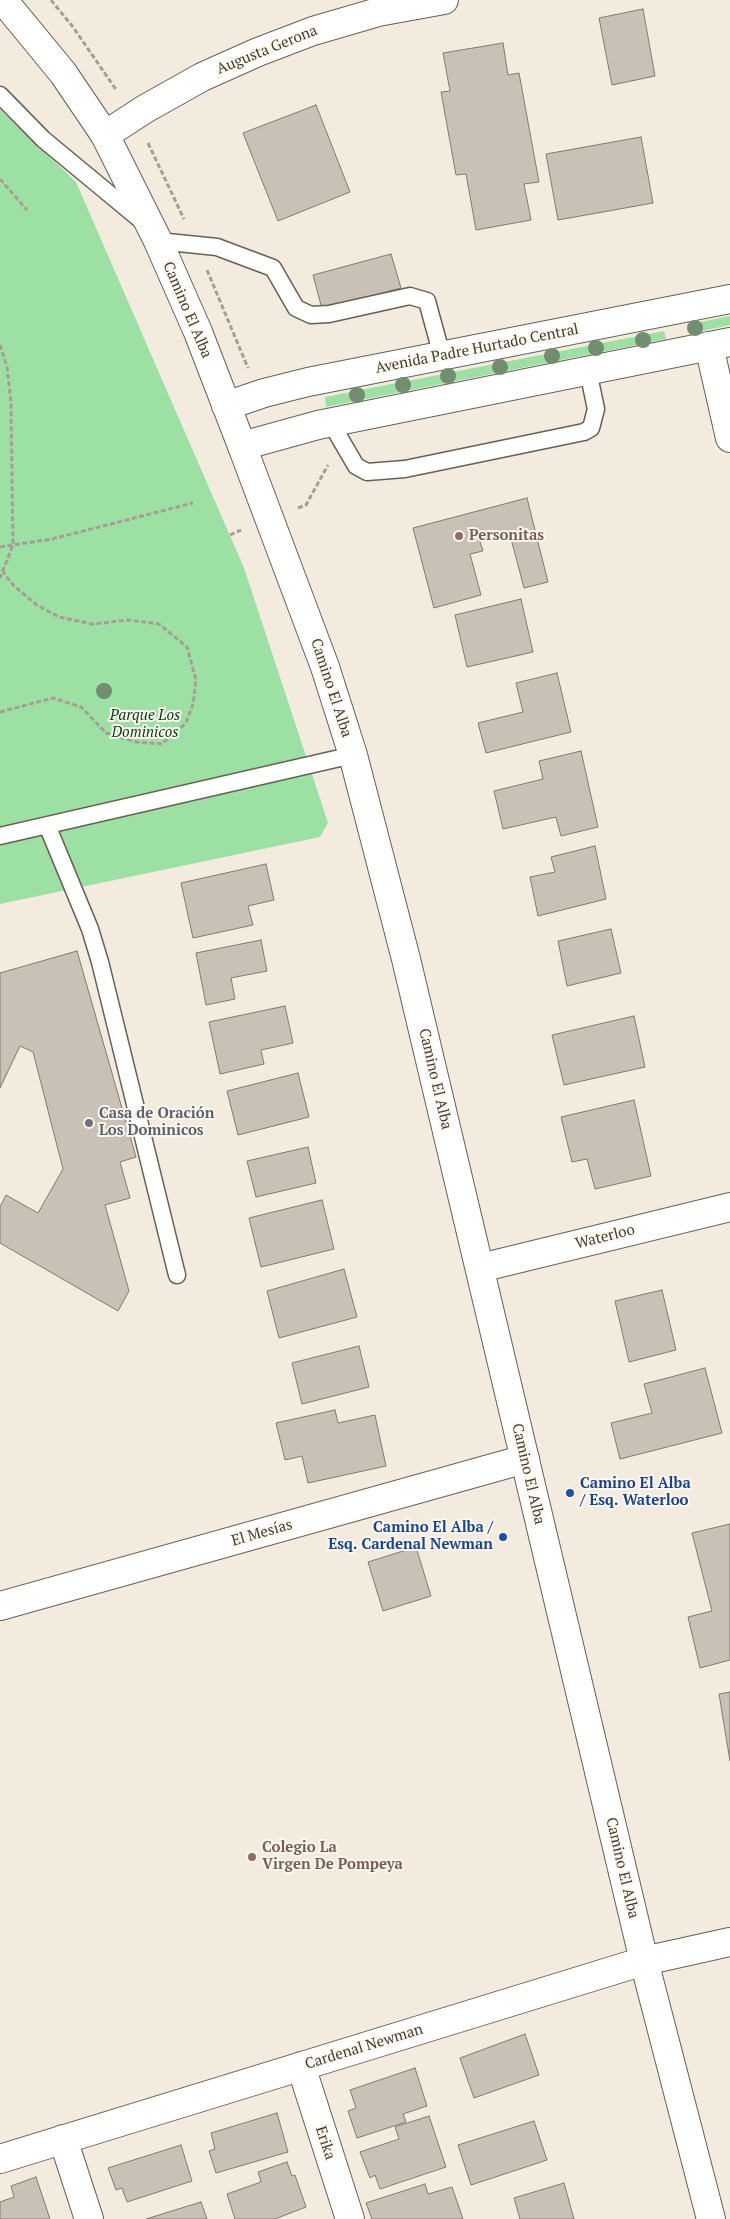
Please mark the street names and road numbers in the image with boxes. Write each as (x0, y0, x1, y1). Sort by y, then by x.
street label: Augusta Gerona (214, 22, 320, 78)
street label: Camino El Alba (159, 259, 215, 361)
street label: Avenida Padre Hurtado Central (374, 320, 580, 378)
street label: Camino El Alba (307, 636, 355, 740)
street label: Camino El Alba (415, 1027, 455, 1131)
street label: Waterloo (573, 1221, 637, 1253)
street label: Camino El Alba (508, 1422, 548, 1526)
street label: El Mesías (229, 1516, 295, 1550)
street label: Camino El Alba (602, 1816, 642, 1920)
street label: Cardenal Newman (303, 2021, 425, 2073)
street label: Erika (311, 2124, 339, 2162)

